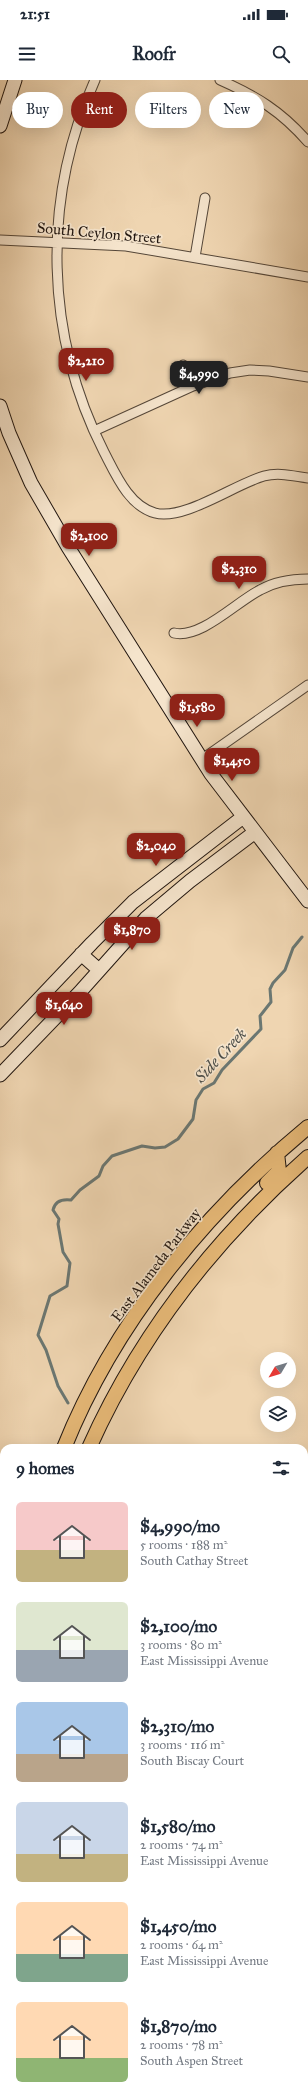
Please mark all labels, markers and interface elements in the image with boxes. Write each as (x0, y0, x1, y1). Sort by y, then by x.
text: 21:51 (20, 5, 50, 23)
icon: menu (16, 43, 38, 65)
text: Roofr (132, 43, 176, 65)
icon: search (270, 43, 292, 65)
chip: Buy (12, 92, 63, 128)
chip: Rent (71, 92, 127, 128)
chip: Filters (135, 92, 201, 128)
chip: New (209, 92, 264, 128)
street label: South Ceylon Street (36, 219, 163, 247)
pin: $2,210 (53, 348, 119, 382)
text: $2,210 (68, 353, 104, 369)
pin: $4,990 (166, 361, 232, 395)
text: $4,990 (179, 366, 219, 382)
pin: $2,100 (56, 523, 122, 557)
text: $2,100 (70, 528, 108, 544)
pin: $2,310 (206, 556, 272, 590)
text: $2,310 (221, 561, 257, 577)
pin: $1,580 (164, 694, 230, 728)
text: $1,580 (179, 699, 215, 715)
pin: $1,450 (199, 748, 265, 782)
text: $1,450 (213, 753, 251, 769)
pin: $2,040 (123, 833, 189, 867)
text: $2,040 (136, 838, 176, 854)
pin: $1,870 (99, 917, 165, 951)
text: $1,870 (113, 922, 151, 938)
pin: $1,640 (31, 992, 97, 1026)
text: $1,640 (45, 997, 83, 1013)
water label: Side Creek (190, 1024, 250, 1087)
street label: East Alameda Parkway (107, 1204, 205, 1325)
north arrow (260, 1352, 296, 1388)
map controls (260, 1352, 296, 1432)
button: layers (260, 1396, 296, 1432)
icon: filters (270, 1457, 292, 1479)
text: 9 homes (16, 1458, 74, 1479)
text: $4,990/mo (140, 1516, 220, 1537)
icon: home (48, 1518, 96, 1566)
text: 5 rooms · 188 m² (140, 1537, 227, 1553)
text: South Cathay Street (140, 1553, 248, 1569)
text: $2,100/mo (140, 1616, 217, 1637)
icon: home (48, 1618, 96, 1666)
text: 3 rooms · 80 m² (140, 1637, 222, 1653)
text: East Mississippi Avenue (140, 1653, 268, 1669)
text: $2,310/mo (140, 1716, 214, 1737)
icon: home (48, 1718, 96, 1766)
text: 3 rooms · 116 m² (140, 1737, 225, 1753)
text: South Biscay Court (140, 1753, 244, 1769)
text: $1,580/mo (140, 1816, 215, 1837)
icon: home (48, 1818, 96, 1866)
text: 2 rooms · 74 m² (140, 1837, 223, 1853)
text: East Mississippi Avenue (140, 1853, 268, 1869)
text: $1,450/mo (140, 1916, 216, 1937)
icon: home (48, 1918, 96, 1966)
text: 2 rooms · 64 m² (140, 1937, 223, 1953)
text: East Mississippi Avenue (140, 1953, 268, 1969)
text: $1,870/mo (140, 2016, 217, 2037)
icon: home (48, 2018, 96, 2066)
text: 2 rooms · 78 m² (140, 2037, 223, 2053)
text: South Aspen Street (140, 2053, 243, 2069)

